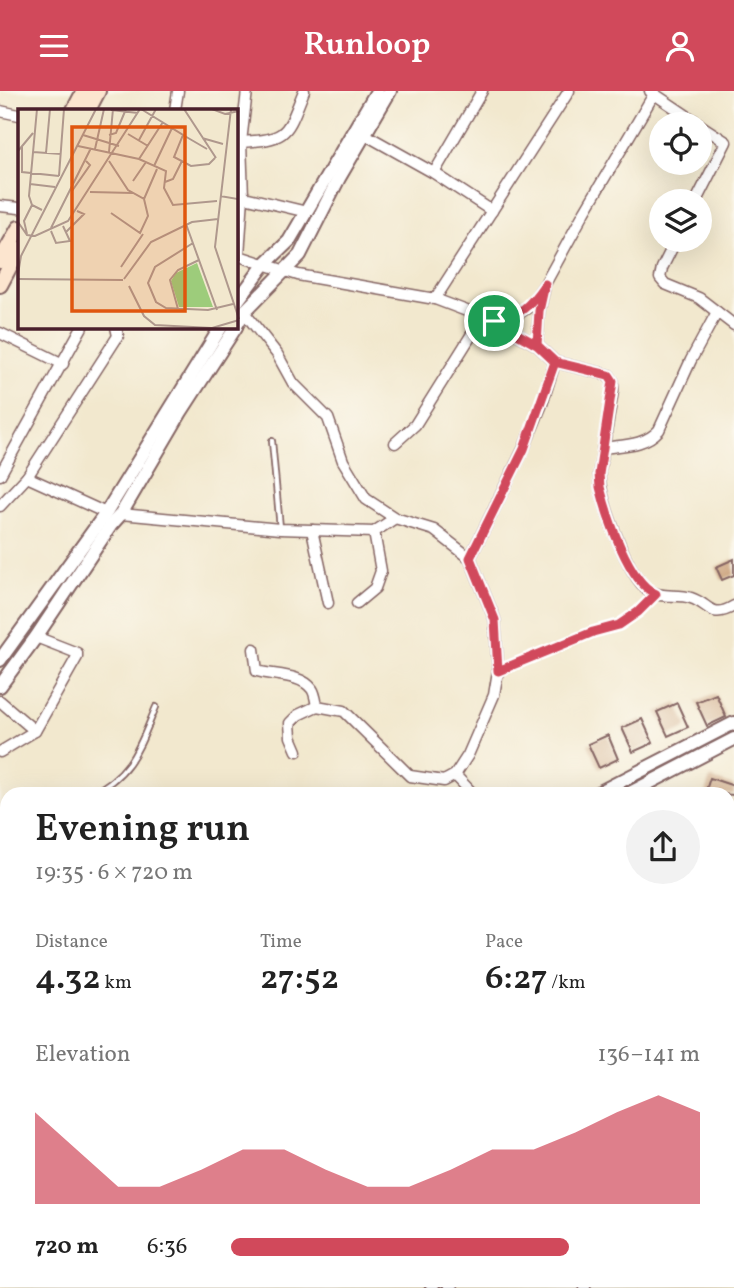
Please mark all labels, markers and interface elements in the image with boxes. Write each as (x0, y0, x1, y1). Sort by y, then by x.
text: Runloop (304, 24, 430, 68)
icon: menu (35, 27, 73, 65)
icon: person (661, 27, 699, 65)
inset map (18, 109, 238, 329)
map controls (649, 112, 712, 252)
button: locate (649, 112, 712, 175)
button: layers (649, 189, 712, 252)
pin (464, 291, 524, 351)
icon: arrive (475, 302, 513, 340)
text: Evening run (35, 804, 250, 857)
button: share (626, 810, 700, 884)
text: 19:35 · 6 × 720 m (35, 857, 193, 889)
text: Distance (35, 929, 108, 955)
text: Time (260, 929, 302, 955)
text: Pace (485, 929, 523, 955)
text: 4.32 (35, 955, 101, 1003)
text: 27:52 (260, 955, 339, 1003)
text: 6:27 (485, 955, 548, 1003)
text: km (101, 970, 132, 996)
text: /km (548, 970, 585, 996)
text: Elevation (35, 1039, 131, 1071)
text: 136–141 m (597, 1039, 700, 1071)
text: 720 m (35, 1231, 99, 1263)
text: 6:36 (147, 1231, 188, 1263)

